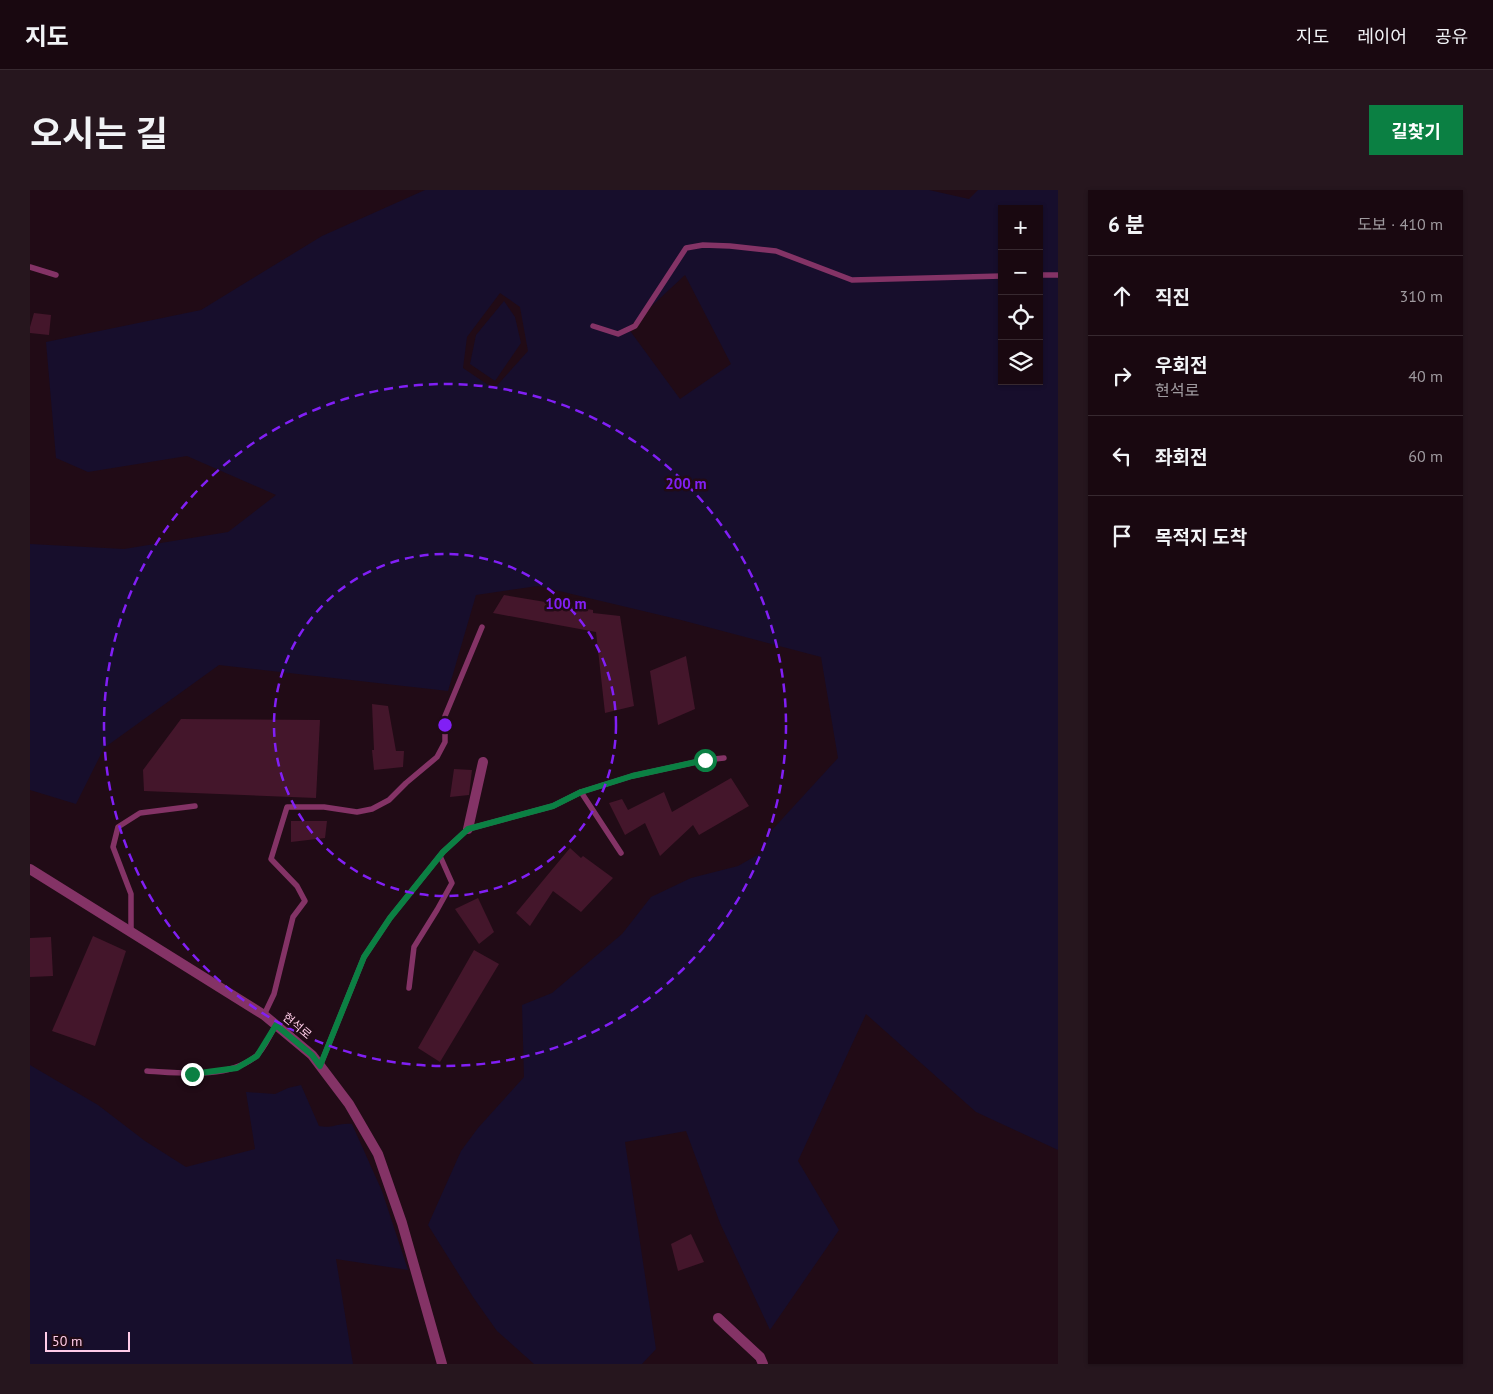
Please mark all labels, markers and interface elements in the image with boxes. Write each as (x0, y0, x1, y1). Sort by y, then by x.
text: 지도 (25, 21, 69, 52)
text: 지도 (1296, 25, 1329, 48)
text: 레이어 (1357, 25, 1407, 48)
text: 공유 (1435, 25, 1468, 48)
button: 길찾기 (1369, 105, 1463, 155)
text: 오시는 길 (30, 110, 168, 156)
map controls (998, 205, 1043, 385)
button: + (998, 205, 1043, 250)
text: 6 분 (1108, 211, 1145, 238)
text: 도보 · 410 m (1357, 214, 1443, 234)
button: − (998, 250, 1043, 295)
icon: ahead (1108, 282, 1136, 310)
text: 직진 (1155, 285, 1190, 309)
text: 310 m (1400, 286, 1443, 306)
button: locate (998, 295, 1043, 340)
button: layers (998, 340, 1043, 385)
text: 우회전 (1155, 353, 1207, 377)
icon: right (1108, 362, 1136, 390)
text: 40 m (1408, 366, 1443, 386)
text: 현석로 (1155, 380, 1199, 400)
icon: left (1108, 442, 1136, 470)
text: 좌회전 (1155, 445, 1207, 469)
text: 60 m (1408, 446, 1443, 466)
text: 200 m (665, 474, 707, 493)
icon: arrive (1108, 522, 1136, 550)
text: 목적지 도착 (1155, 525, 1247, 549)
text: 100 m (545, 594, 587, 613)
centre of rings (436, 716, 454, 734)
route start (694, 749, 717, 772)
street label: 현석로 (280, 1009, 315, 1042)
route end (181, 1063, 204, 1086)
scale bar (45, 1329, 130, 1352)
text: 50 m (52, 1332, 82, 1350)

